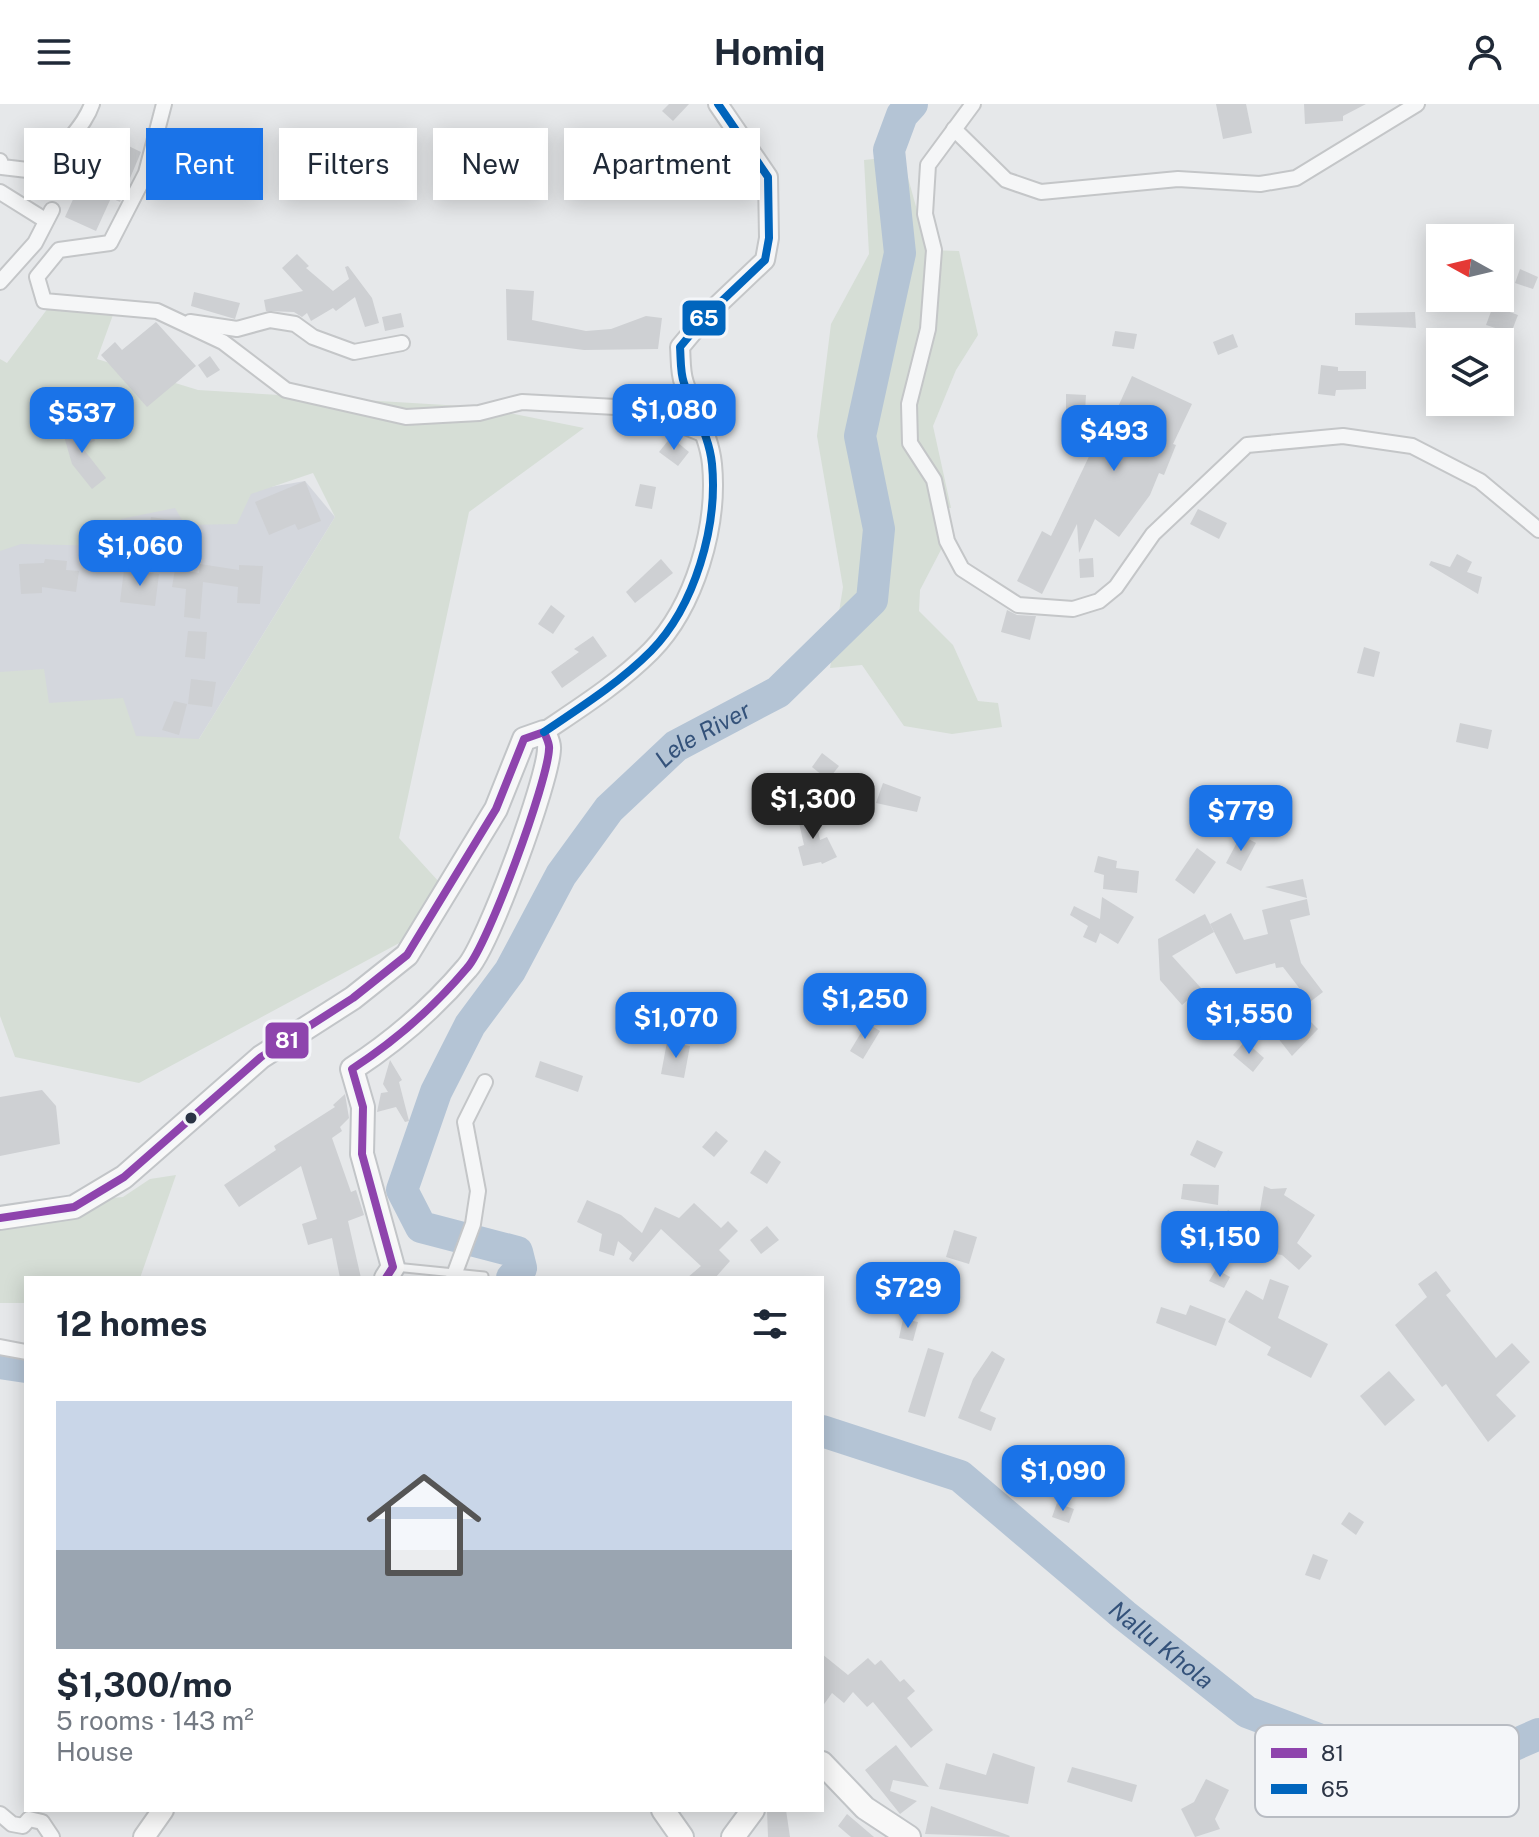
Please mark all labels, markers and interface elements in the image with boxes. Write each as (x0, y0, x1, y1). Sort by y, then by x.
icon: menu (32, 30, 76, 74)
icon: person (1463, 30, 1507, 74)
text: Homiq (714, 31, 825, 73)
chip: Buy (24, 128, 130, 200)
chip: Rent (146, 128, 263, 200)
chip: Filters (279, 128, 417, 200)
chip: New (433, 128, 548, 200)
chip: Apartment (564, 128, 760, 200)
north arrow (1426, 224, 1514, 312)
map controls (1426, 224, 1514, 416)
line badge: 65 (681, 299, 727, 337)
text: 65 (689, 305, 719, 331)
button: layers (1426, 328, 1514, 416)
pin: $1,080 (609, 384, 739, 452)
pin: $537 (35, 387, 129, 455)
text: $1,080 (631, 394, 717, 425)
text: $537 (48, 397, 116, 428)
pin: $493 (1067, 405, 1161, 473)
text: $493 (1079, 415, 1149, 446)
pin: $1,060 (75, 520, 205, 588)
text: $1,060 (97, 530, 183, 561)
water label: Lele River (649, 695, 756, 773)
pin: $1,300 (748, 773, 878, 841)
text: $1,300 (770, 783, 856, 814)
pin: $779 (1194, 785, 1288, 853)
text: $779 (1207, 795, 1275, 826)
pin: $1,250 (800, 973, 930, 1041)
text: $1,250 (821, 983, 909, 1014)
pin: $1,550 (1184, 988, 1314, 1056)
pin: $1,070 (611, 992, 741, 1060)
text: $1,550 (1205, 998, 1293, 1029)
text: $1,070 (633, 1002, 719, 1033)
line badge: 81 (264, 1021, 310, 1060)
text: 81 (275, 1027, 299, 1053)
unlabelled marker (183, 1110, 199, 1126)
pin: $1,150 (1155, 1211, 1285, 1279)
text: $1,150 (1179, 1221, 1261, 1252)
pin: $729 (861, 1262, 955, 1330)
text: $729 (874, 1272, 942, 1303)
icon: filters (748, 1302, 792, 1346)
text: 12 homes (56, 1304, 207, 1344)
pin: $1,090 (998, 1445, 1128, 1513)
icon: home (352, 1453, 496, 1597)
text: $1,090 (1020, 1455, 1106, 1486)
water label: Nallu Khola (1104, 1595, 1219, 1694)
text: $1,300/mo (56, 1665, 232, 1705)
text: 5 rooms · 143 m² (56, 1705, 254, 1736)
legend (1255, 1725, 1519, 1817)
text: House (56, 1736, 133, 1767)
text: 81 (1321, 1740, 1344, 1766)
text: 65 (1321, 1776, 1349, 1802)

